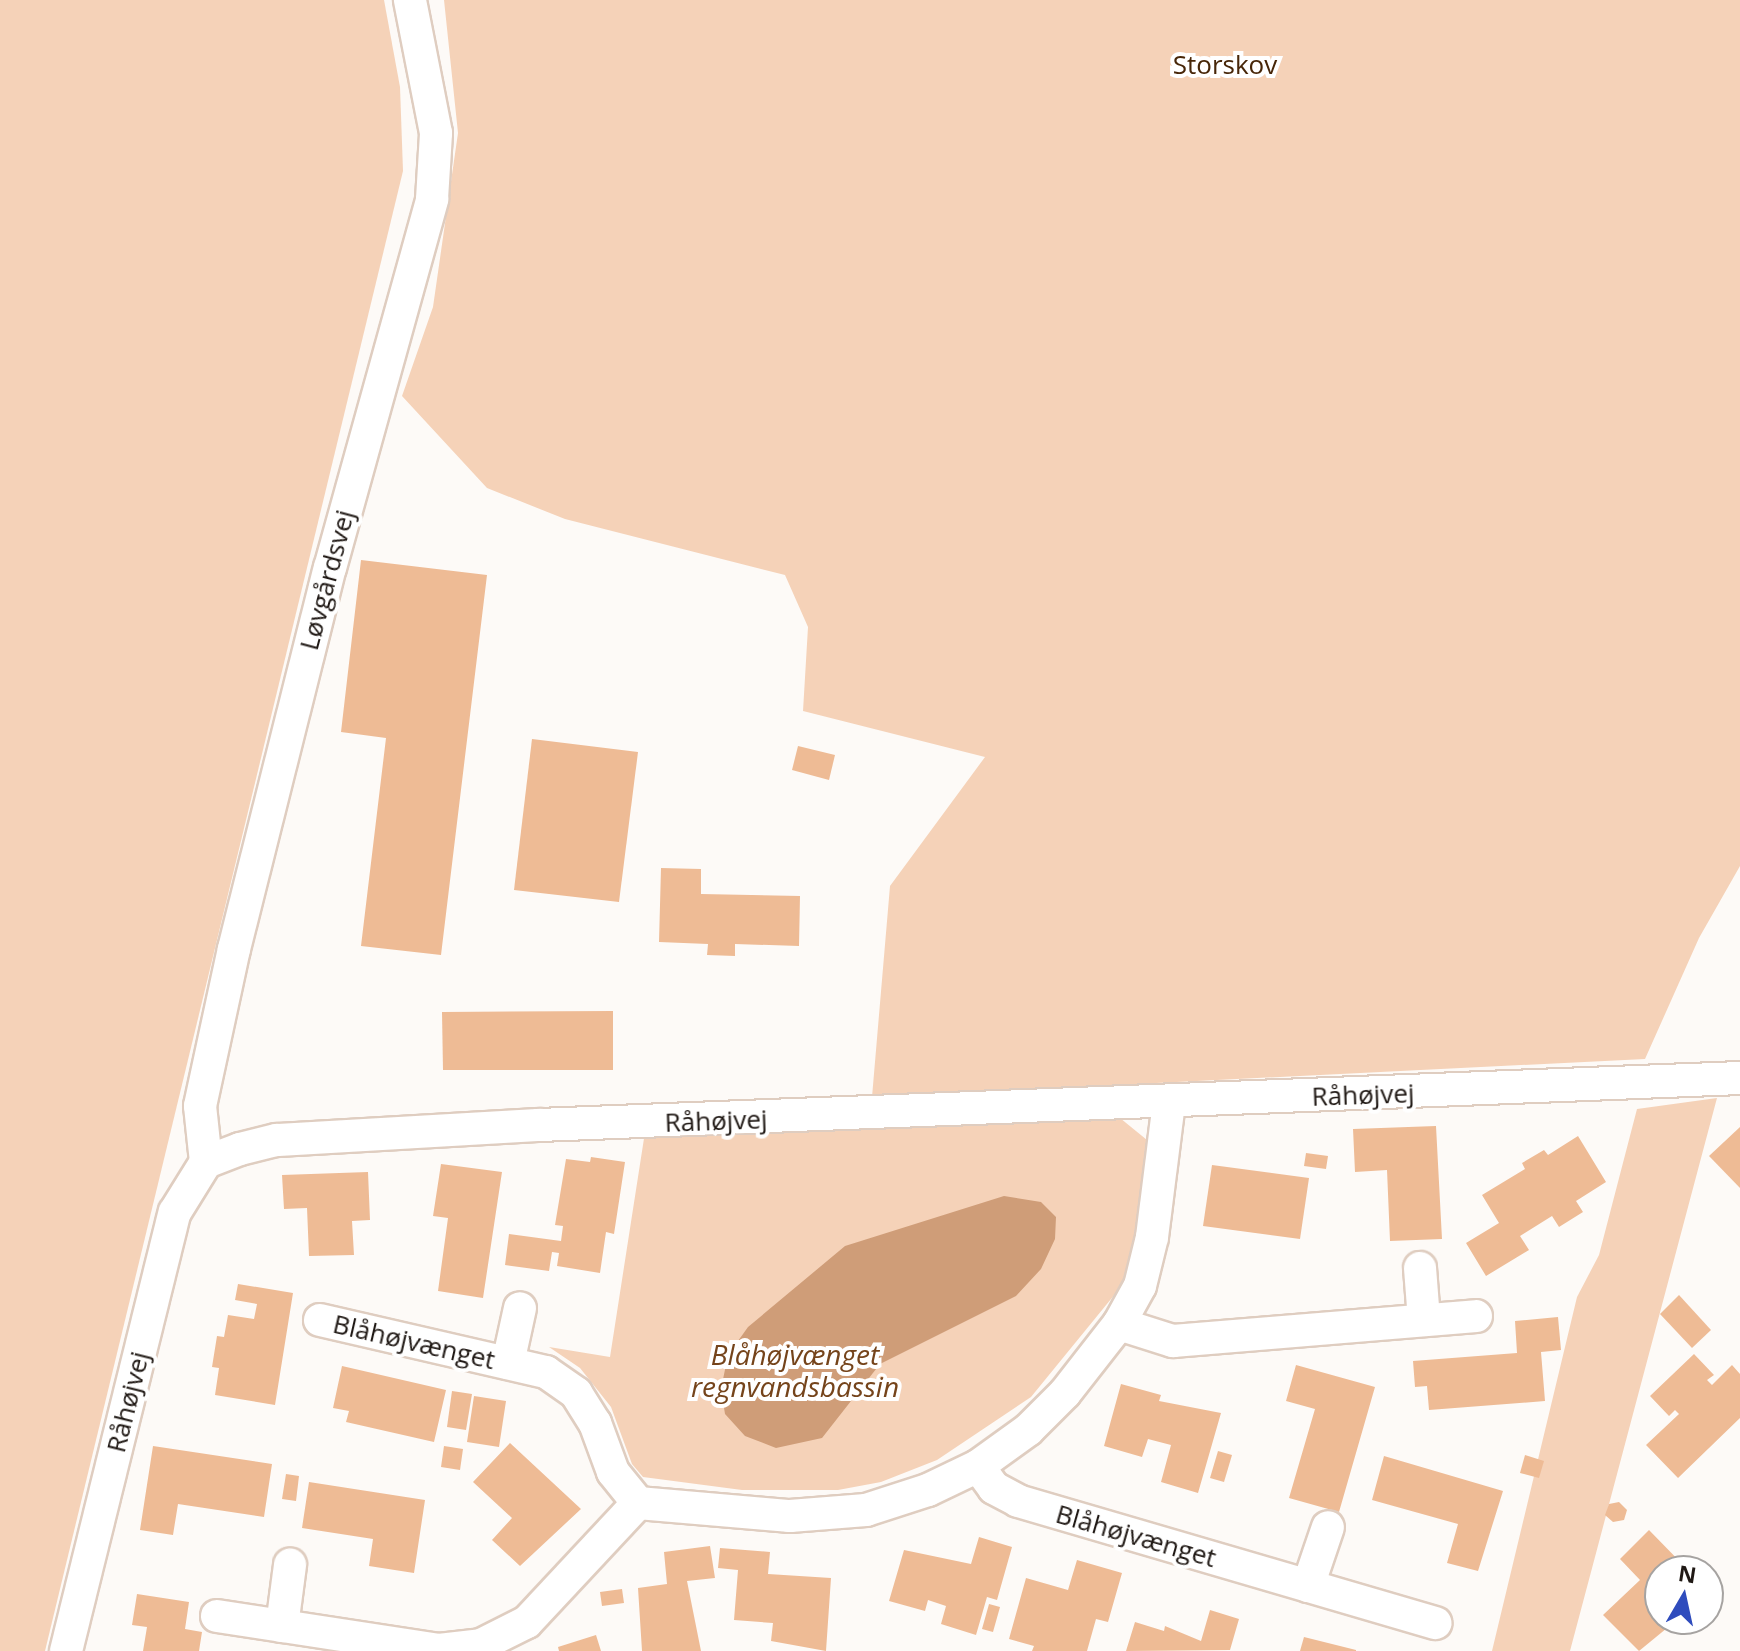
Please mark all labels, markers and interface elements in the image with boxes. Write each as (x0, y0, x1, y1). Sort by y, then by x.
park label: Storskov (1173, 49, 1277, 81)
street label: Løvgårdsvej (293, 506, 361, 654)
street label: Råhøjvej (1311, 1078, 1415, 1112)
street label: Råhøjvej (664, 1104, 768, 1138)
street label: Blåhøjvænget (330, 1308, 498, 1376)
water label: Blåhøjvænget regnvandsbassin (691, 1337, 899, 1403)
street label: Råhøjvej (100, 1348, 156, 1456)
street label: Blåhøjvænget (1052, 1498, 1220, 1574)
north arrow (1644, 1555, 1724, 1635)
text: N (1676, 1557, 1699, 1589)

